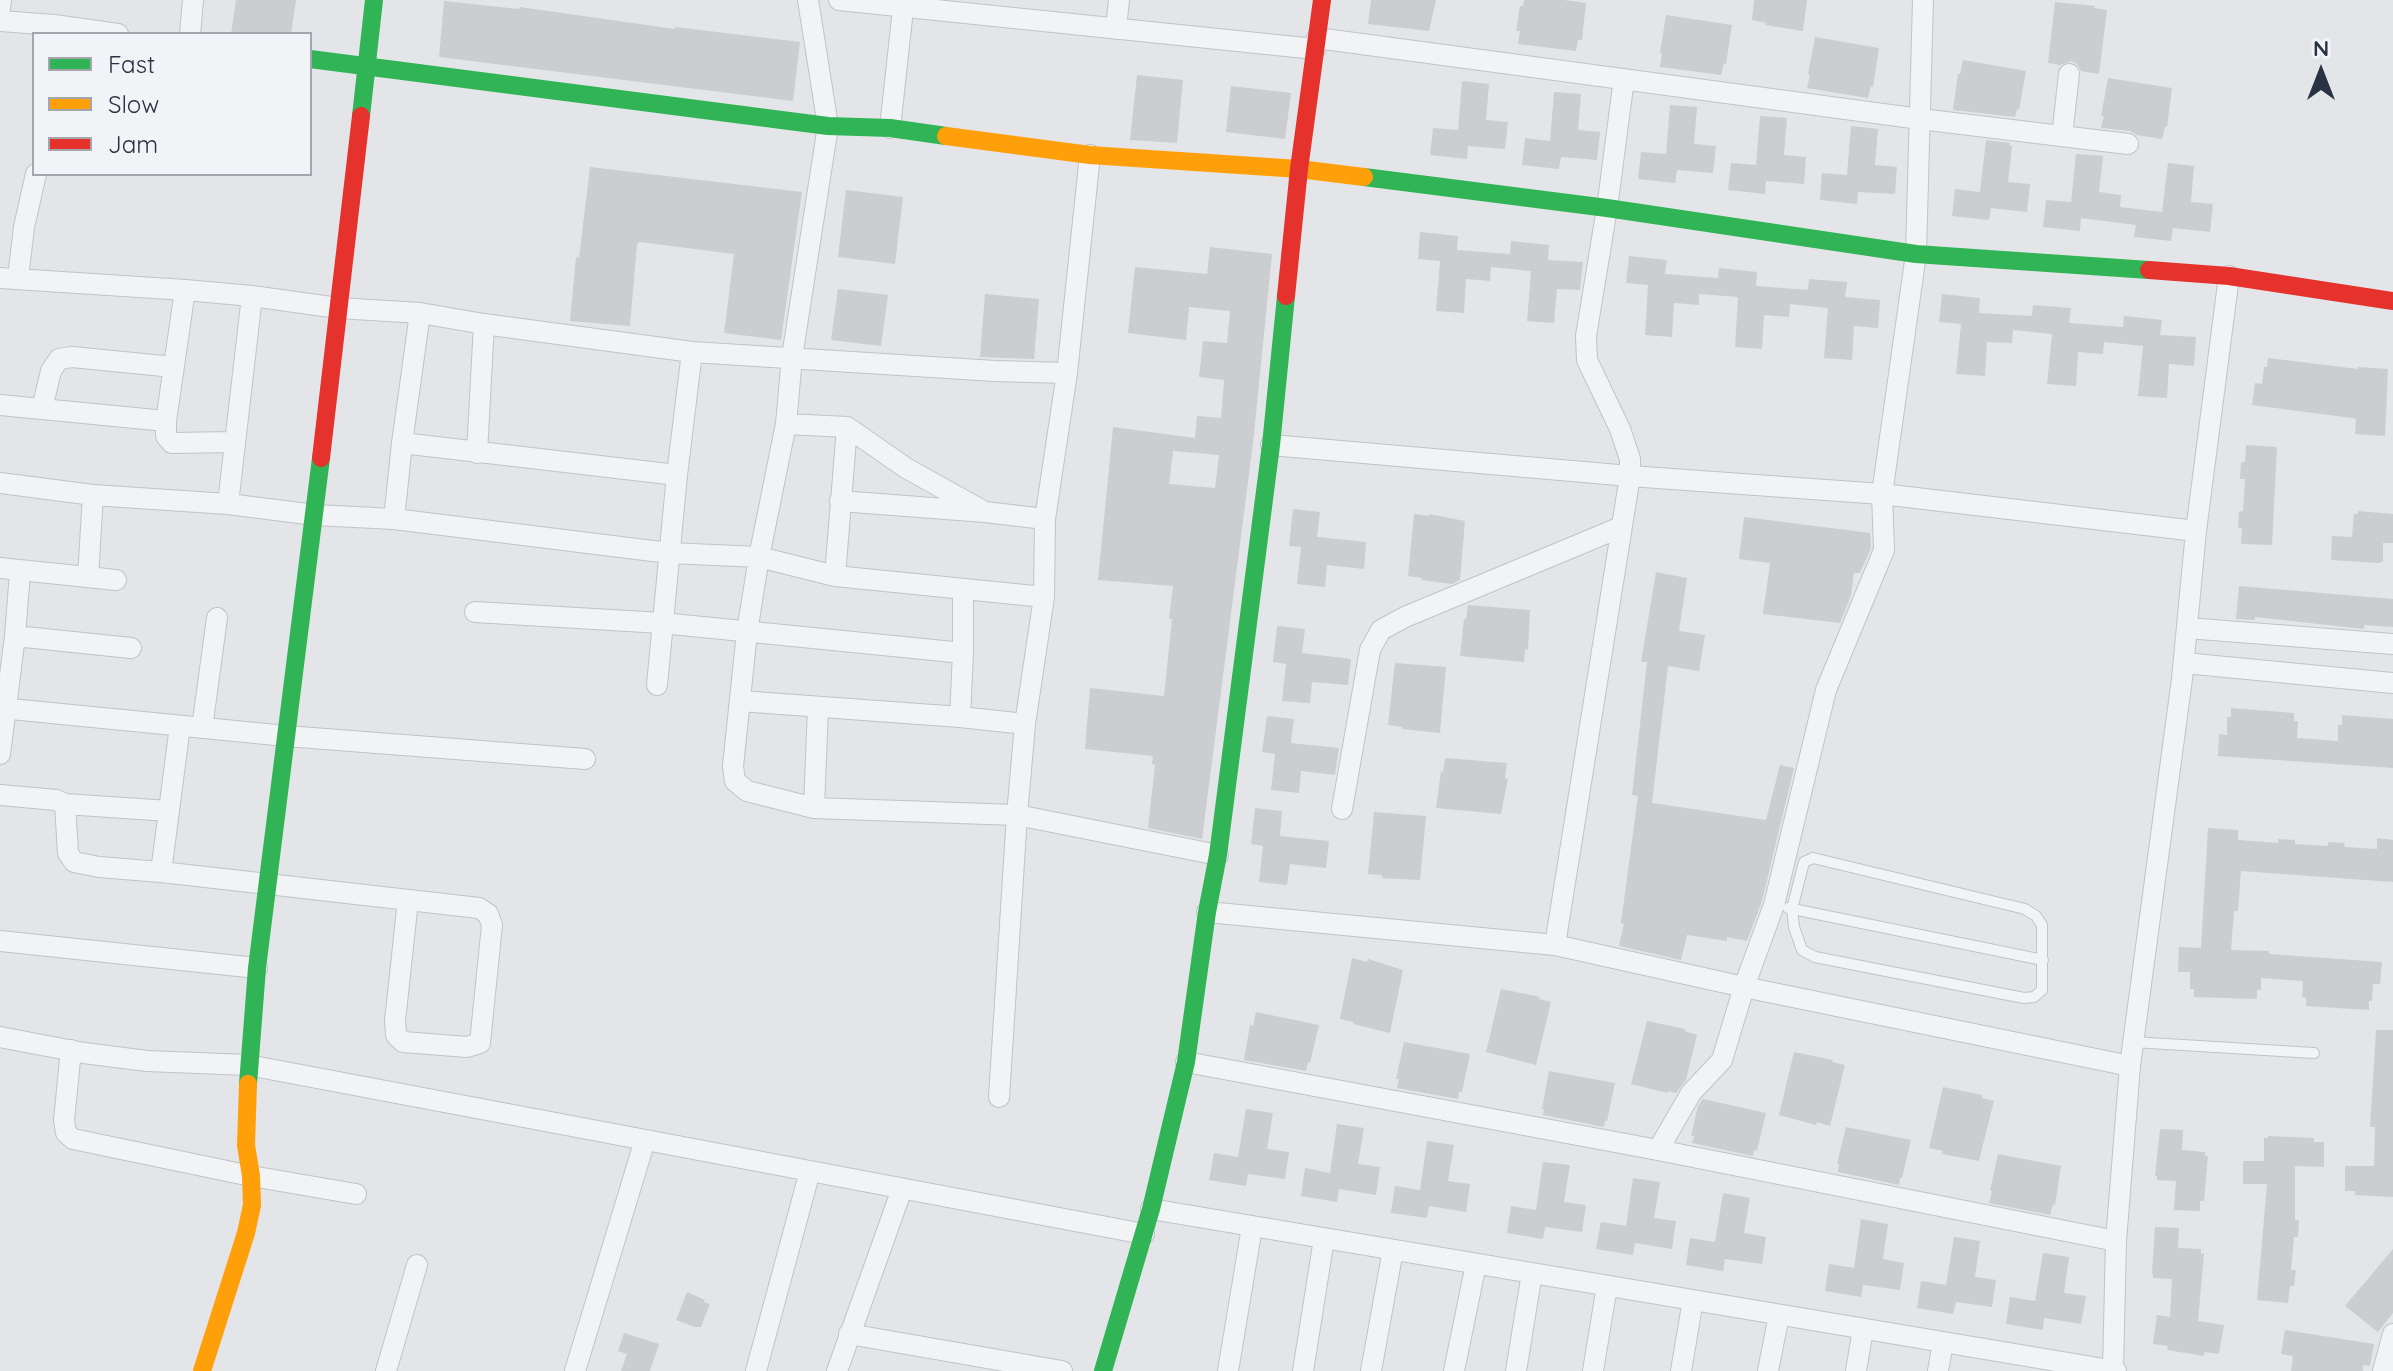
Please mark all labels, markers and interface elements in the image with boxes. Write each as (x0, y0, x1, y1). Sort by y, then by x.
legend (32, 32, 312, 176)
north arrow (2281, 32, 2361, 112)
text: N (2313, 34, 2329, 62)
text: Fast (108, 49, 155, 79)
text: Slow (108, 89, 159, 119)
text: Jam (108, 129, 158, 159)

